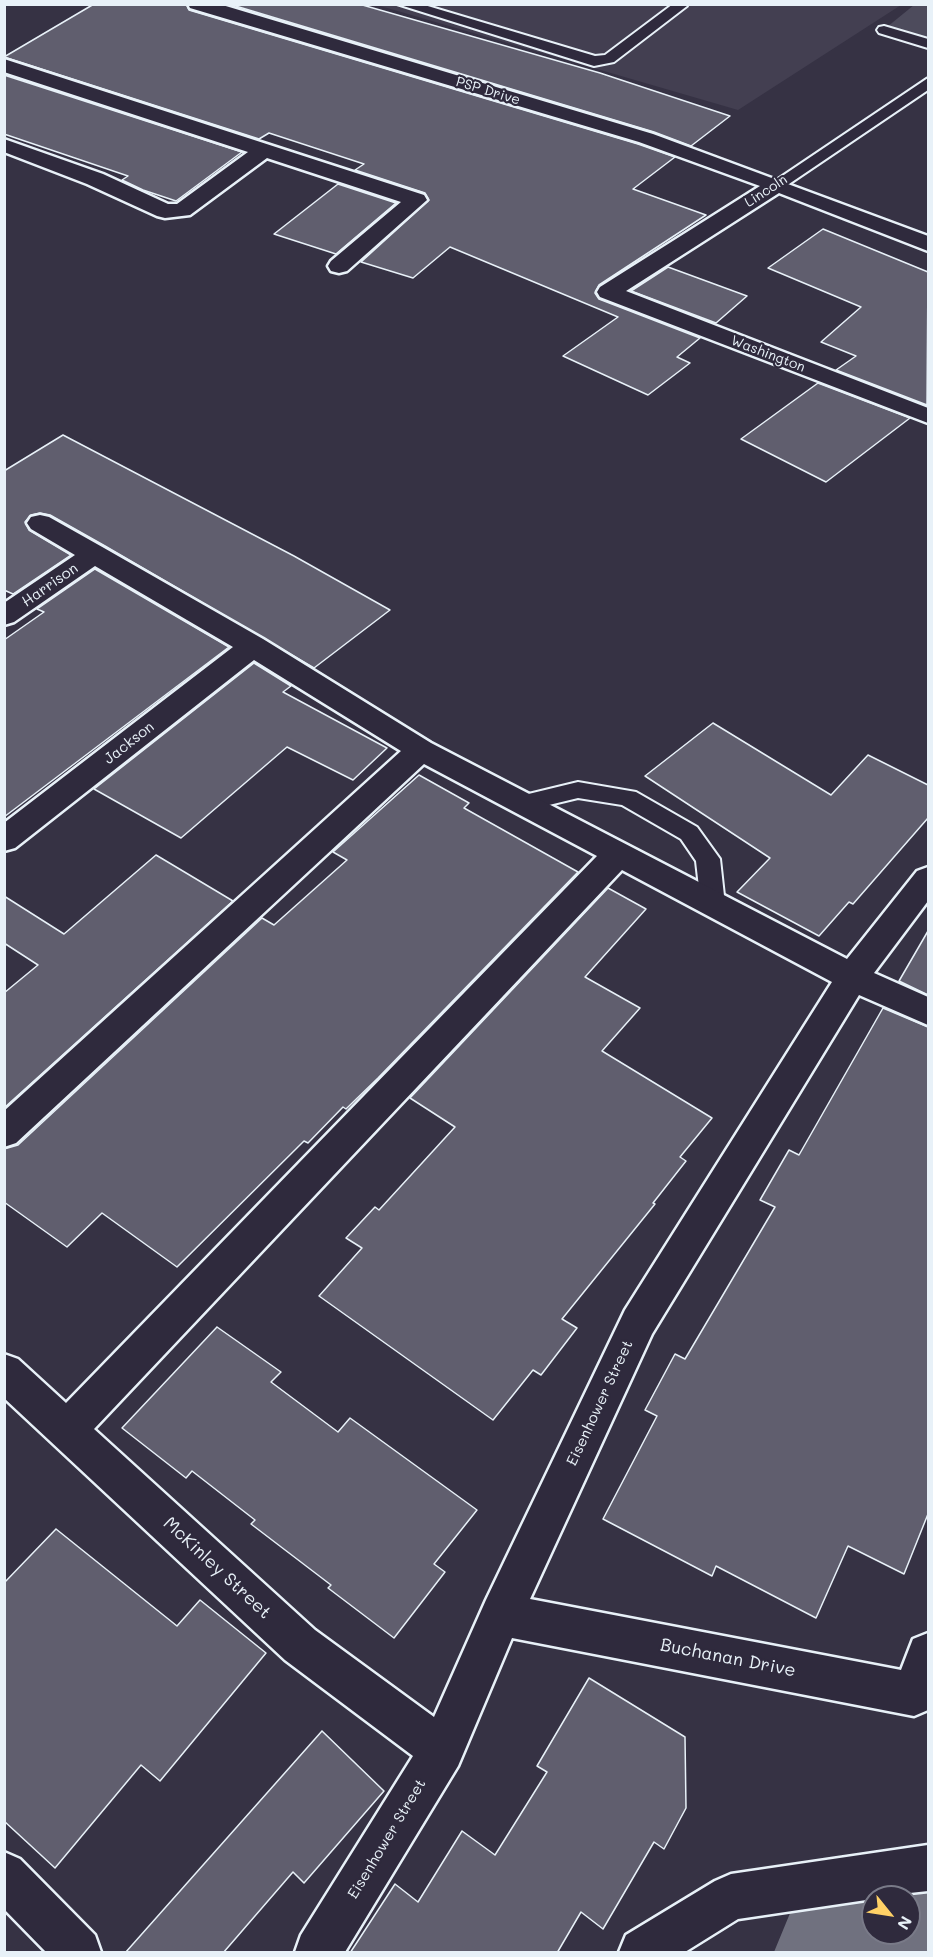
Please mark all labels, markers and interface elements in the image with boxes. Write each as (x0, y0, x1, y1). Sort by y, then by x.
street label: PSP Drive (454, 73, 522, 109)
street label: Lincoln (742, 171, 790, 211)
street label: Washington (729, 332, 807, 376)
street label: Harrison (19, 559, 81, 611)
street label: Jackson (100, 718, 158, 768)
street label: Eisenhower Street (563, 1337, 637, 1469)
street label: McKinley Street (159, 1513, 275, 1623)
street label: Buchanan Drive (658, 1634, 798, 1682)
street label: Eisenhower Street (344, 1776, 430, 1902)
north arrow (861, 1885, 921, 1945)
text: N (893, 1913, 917, 1934)

